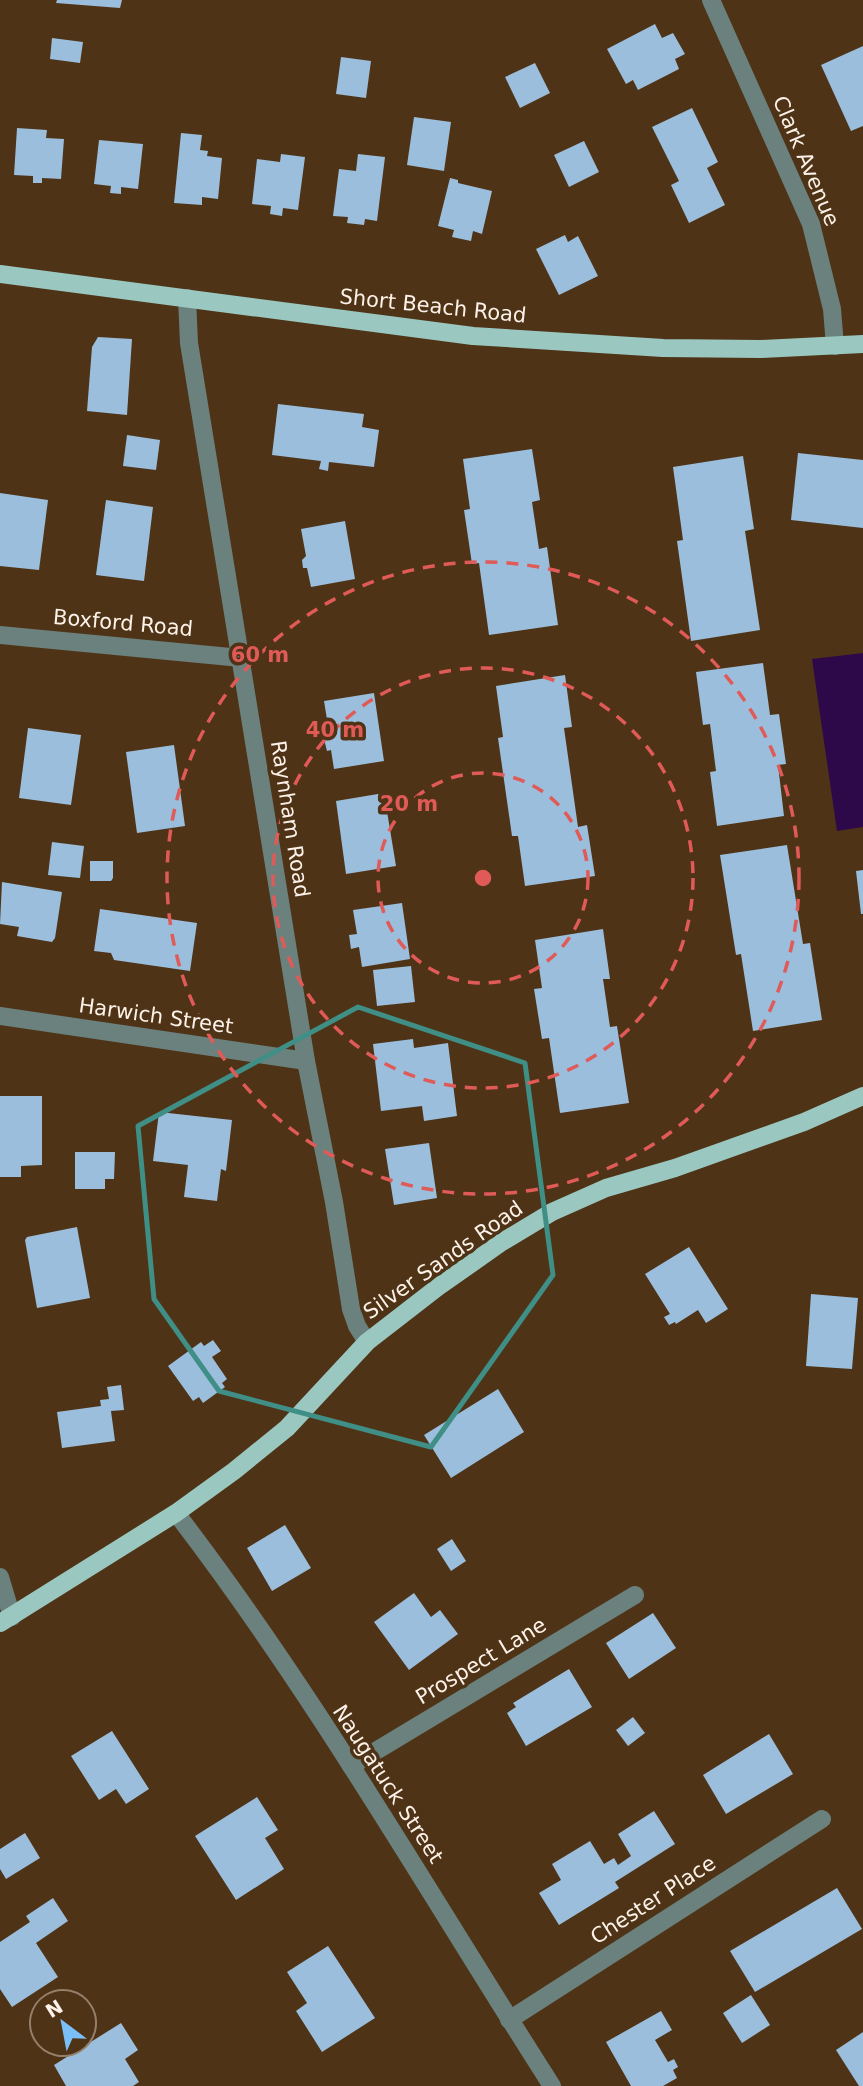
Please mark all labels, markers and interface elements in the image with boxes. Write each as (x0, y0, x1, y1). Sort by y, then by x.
street label: Clark Avenue (768, 92, 844, 230)
street label: Short Beach Road (339, 284, 527, 328)
street label: Boxford Road (52, 605, 194, 641)
text: 60 m (231, 643, 289, 667)
text: 40 m (306, 718, 364, 742)
street label: Raynham Road (266, 739, 314, 899)
text: 20 m (380, 792, 438, 816)
centre of rings (471, 866, 495, 890)
street label: Harwich Street (77, 993, 235, 1039)
street label: Silver Sands Road (359, 1196, 527, 1324)
street label: Prospect Lane (411, 1613, 551, 1709)
street label: Naugatuck Street (328, 1700, 448, 1868)
street label: Chester Place (586, 1851, 720, 1949)
north arrow (28, 1988, 98, 2058)
text: N (41, 1995, 67, 2022)

